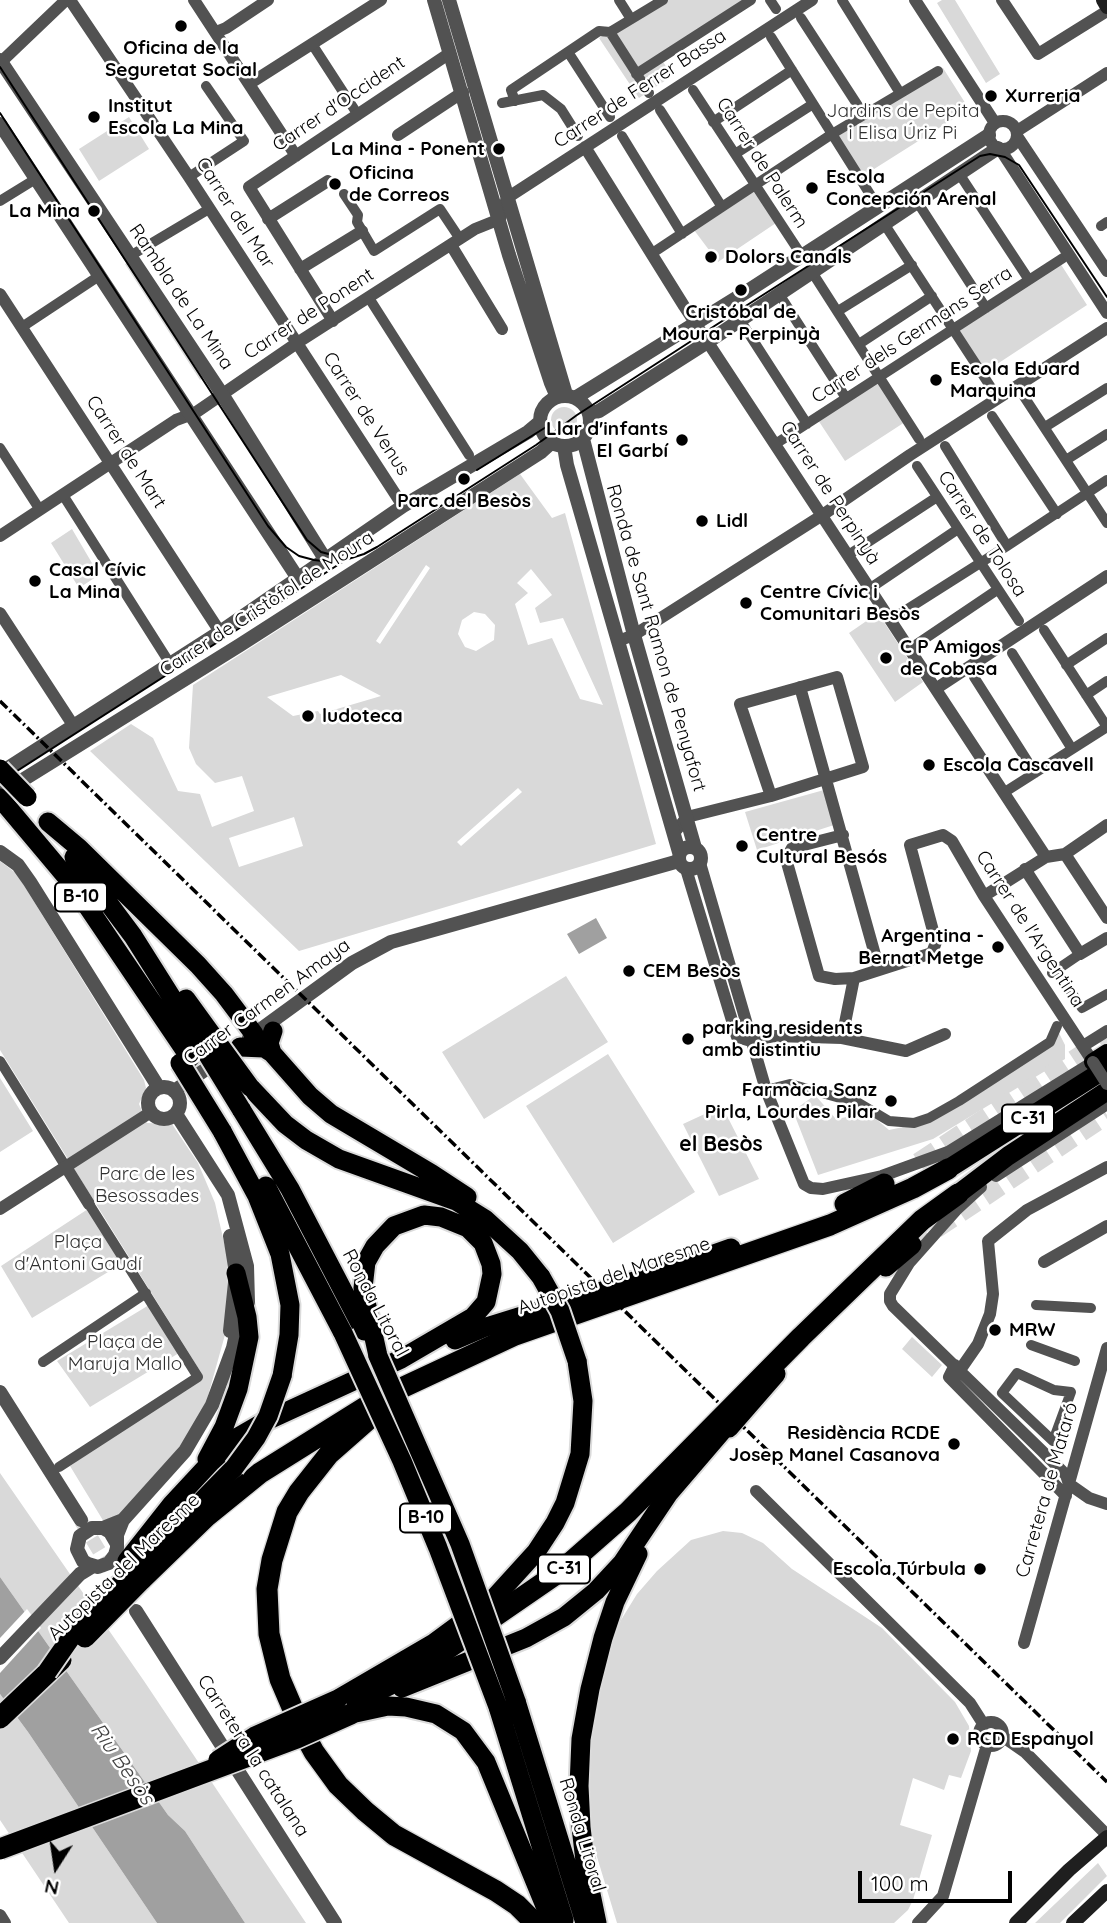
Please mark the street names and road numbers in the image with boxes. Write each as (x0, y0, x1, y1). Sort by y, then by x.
street label: Carrer de Ferrer Bassa (550, 25, 730, 153)
street label: Carrer d'Occident (269, 51, 409, 157)
street label: Carrer de Palerm (711, 93, 813, 233)
street label: Carrer del Mar (191, 153, 279, 273)
street label: Rambla de La Mina (124, 220, 238, 374)
street label: Carrer dels Germans Serra (807, 262, 1017, 408)
street label: Carrer de Ponent (240, 263, 378, 365)
street label: Carrer de Venus (318, 348, 414, 480)
street label: Carrer de Mart (81, 391, 171, 513)
street label: Carrer de Perpinyà (775, 417, 885, 569)
street label: Carrer de Tolosa (933, 467, 1031, 601)
street label: Ronda de Sant Ramon de Penyafort (601, 482, 711, 794)
street label: Carrer de Cristòfol de Moura (156, 526, 378, 682)
street label: Carrer de l'Argentina (971, 846, 1089, 1012)
road number: B-10 (55, 882, 107, 912)
street label: Carrer Carmen Amaya (179, 934, 355, 1070)
road number: C-31 (1002, 1104, 1054, 1134)
street label: Autopista del Maresme (515, 1232, 713, 1320)
street label: Ronda Litoral (337, 1245, 413, 1361)
street label: Carretera de Mataró (1011, 1400, 1083, 1580)
street label: Autopista del Maresme (43, 1489, 205, 1645)
road number: B-10 (400, 1504, 452, 1532)
road number: C-31 (538, 1554, 590, 1584)
street label: Carretera la catalana (192, 1671, 314, 1841)
street label: Ronda Litoral (554, 1775, 610, 1895)

